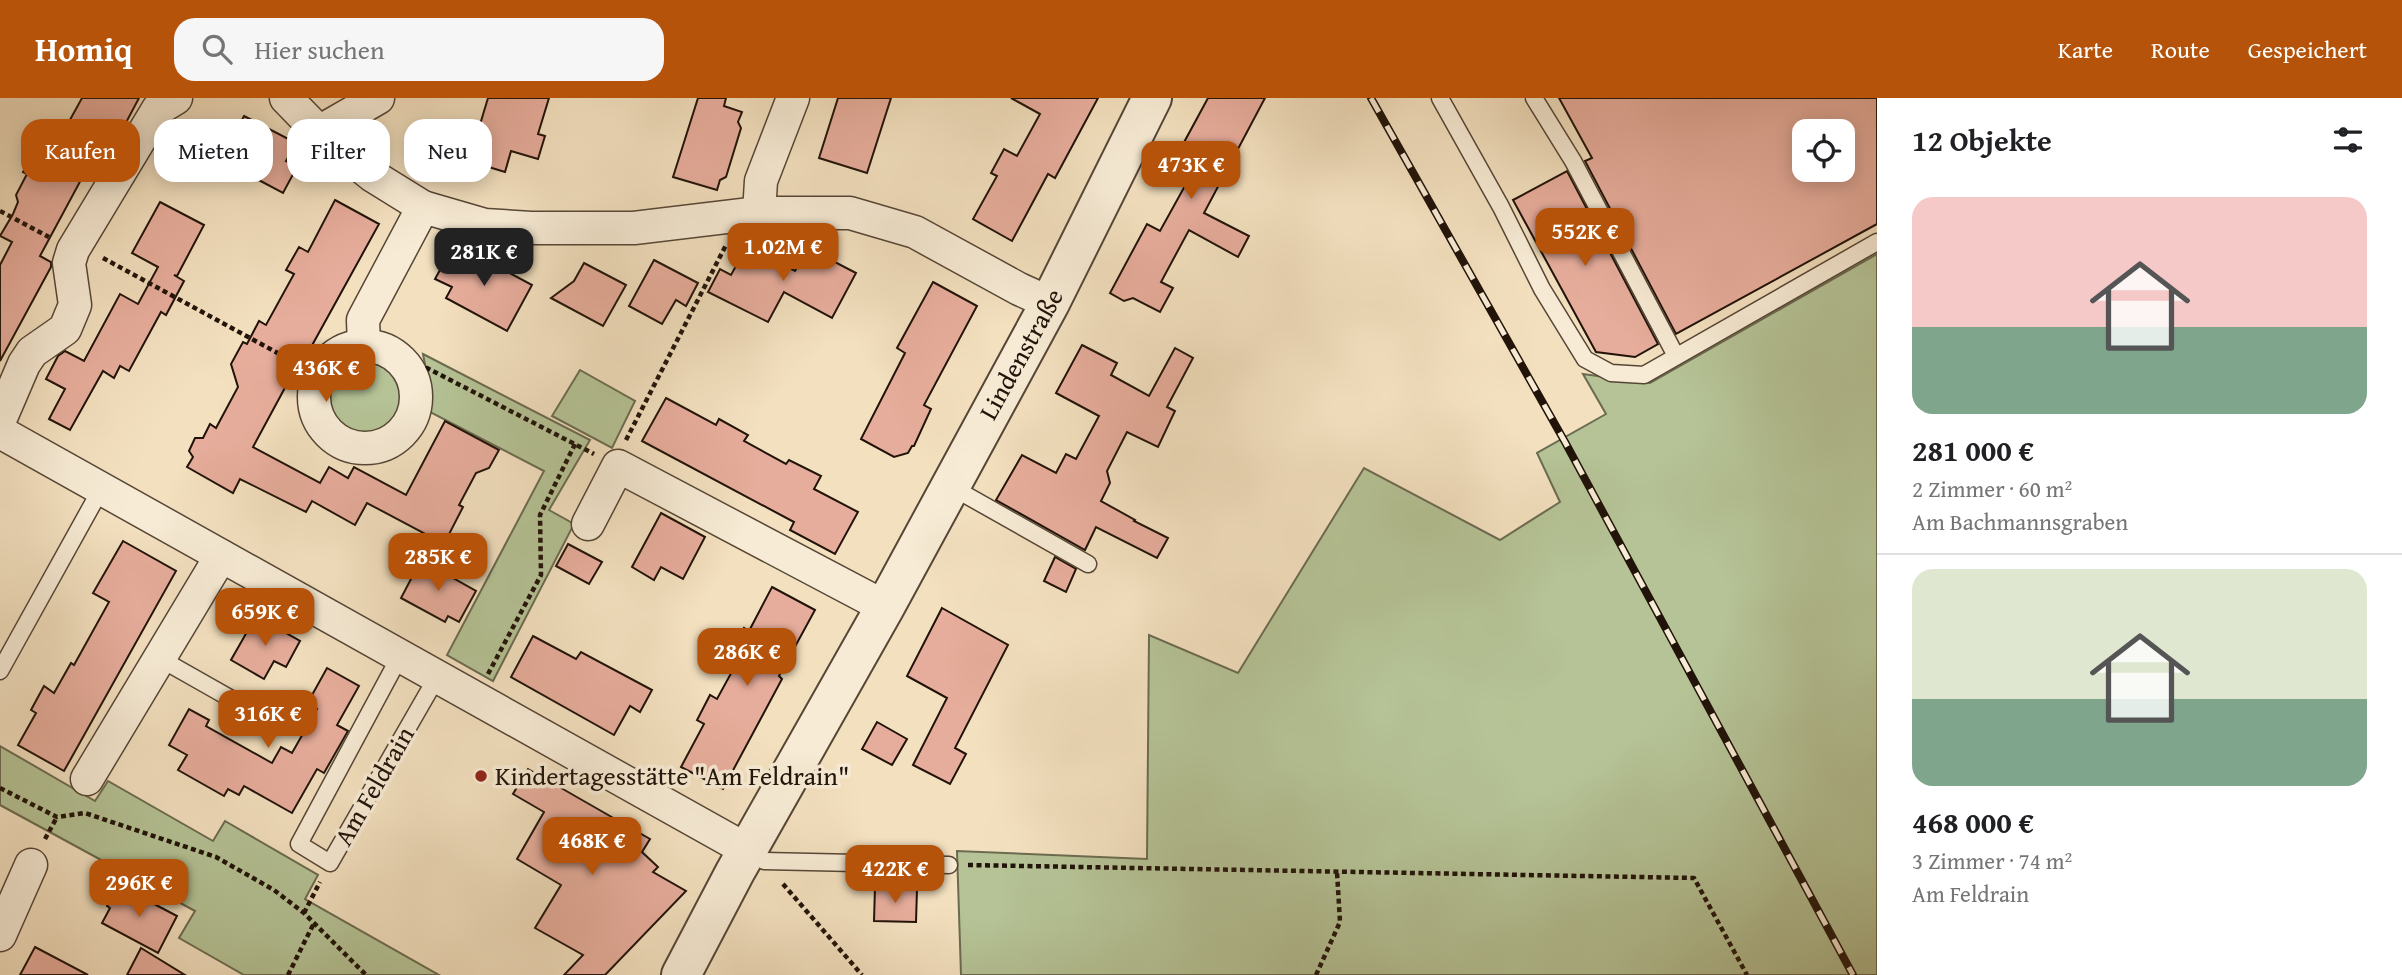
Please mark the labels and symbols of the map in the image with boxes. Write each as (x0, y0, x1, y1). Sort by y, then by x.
pin: 473K € (1134, 141, 1248, 201)
pin: 552K € (1528, 208, 1642, 268)
pin: 1.02M € (718, 223, 848, 283)
pin: 281K € (427, 228, 541, 288)
street label: Lindenstraße (968, 281, 1073, 427)
pin: 436K € (269, 344, 383, 404)
pin: 285K € (381, 533, 495, 593)
pin: 659K € (208, 588, 322, 648)
pin: 286K € (690, 628, 804, 688)
pin: 316K € (211, 690, 325, 750)
street label: Am Feldrain (324, 718, 424, 853)
place label: Kindertagesstätte "Am Feldrain" (495, 756, 849, 795)
marker: Kindertagesstätte "Am Feldrain" (473, 768, 489, 784)
pin: 468K € (535, 818, 649, 877)
pin: 422K € (838, 846, 952, 905)
pin: 296K € (82, 860, 196, 919)

